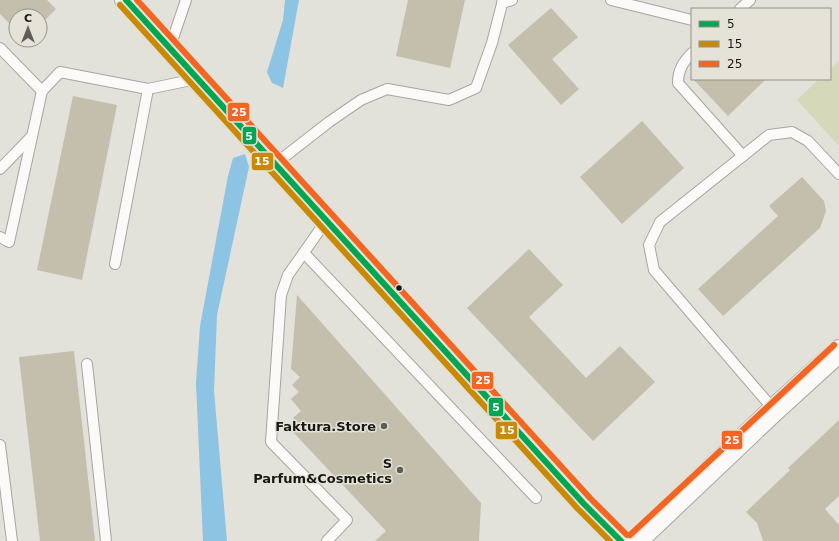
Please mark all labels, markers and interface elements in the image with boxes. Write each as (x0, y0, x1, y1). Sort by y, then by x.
north arrow (8, 8, 48, 48)
legend (691, 8, 831, 80)
text: С (24, 12, 32, 25)
text: 5 (727, 17, 735, 31)
text: 15 (727, 37, 742, 51)
text: 25 (727, 57, 742, 71)
line badge: 25 (227, 102, 250, 122)
text: 25 (231, 106, 247, 119)
line badge: 5 (242, 126, 257, 145)
text: 5 (245, 130, 253, 143)
line badge: 15 (251, 152, 274, 171)
text: 15 (254, 155, 270, 168)
unlabelled marker (394, 283, 404, 293)
line badge: 25 (471, 371, 494, 390)
text: 25 (475, 374, 491, 387)
line badge: 5 (488, 397, 504, 417)
text: 5 (492, 401, 500, 414)
place label: Faktura.Store (275, 419, 376, 434)
marker: Faktura.Store (379, 421, 389, 431)
line badge: 15 (495, 421, 518, 440)
text: 15 (499, 424, 515, 437)
line badge: 25 (721, 430, 743, 450)
text: 25 (724, 434, 740, 447)
place label: S Parfum&Cosmetics (253, 456, 392, 486)
marker: S Parfum&Cosmetics (395, 465, 405, 475)

